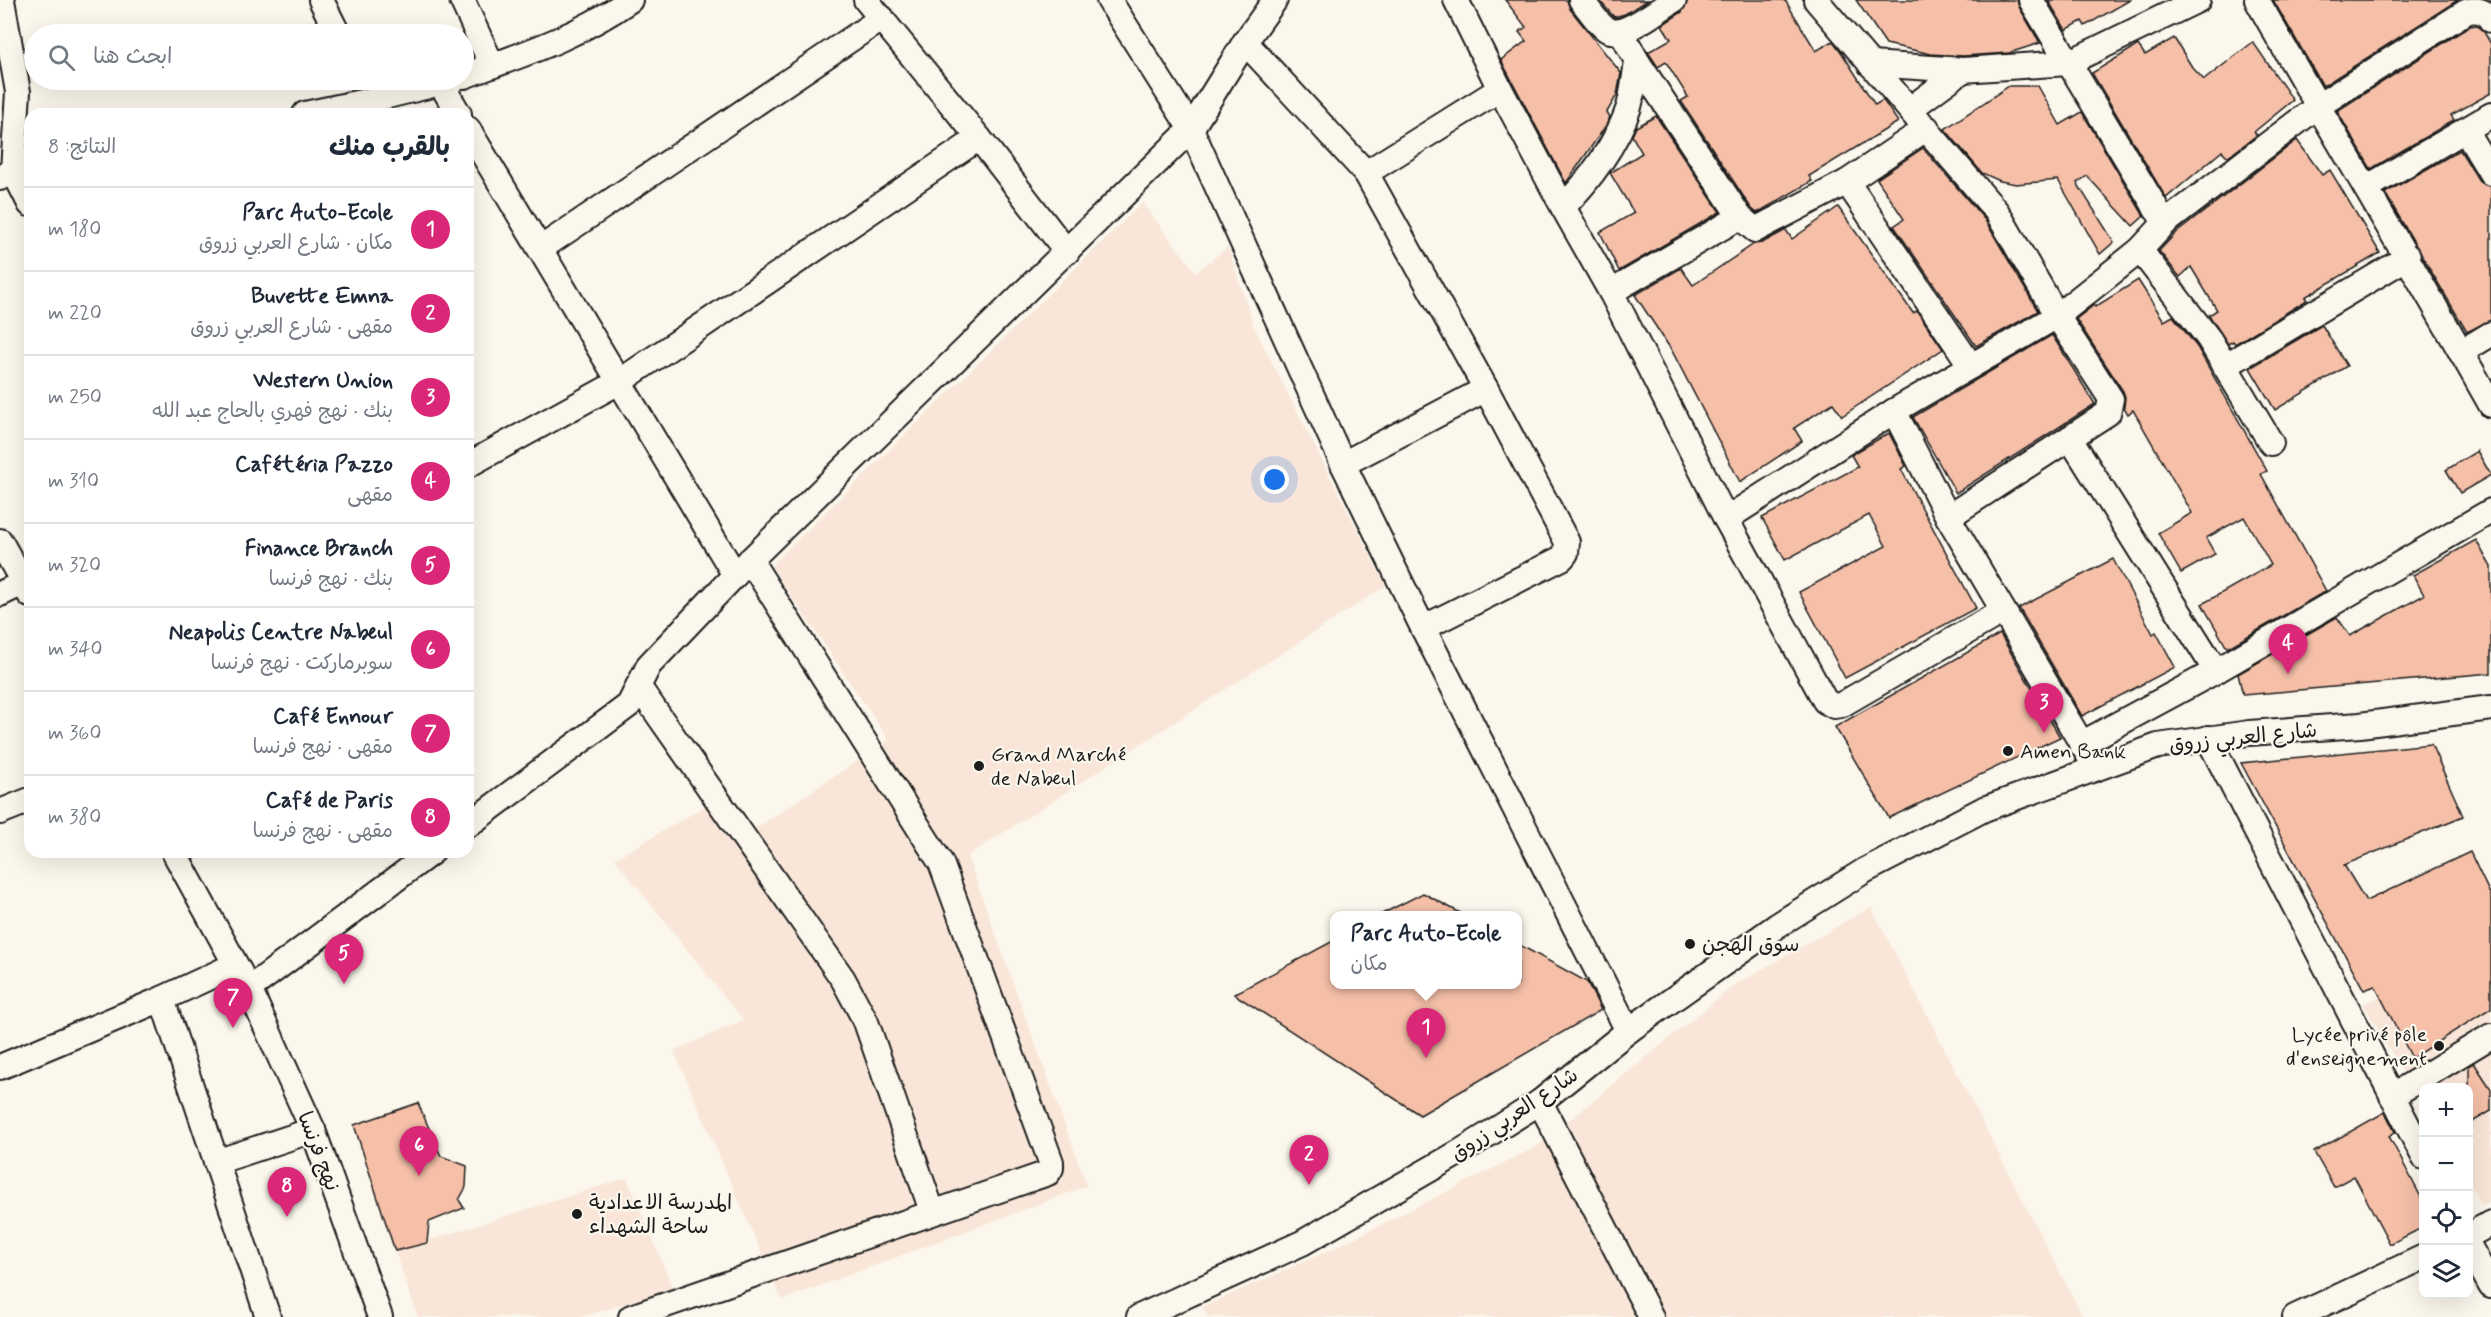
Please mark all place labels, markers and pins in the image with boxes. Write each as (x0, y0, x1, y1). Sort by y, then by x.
pin: 4 (2268, 624, 2308, 674)
pin: 3 (2024, 684, 2064, 733)
place label: Amen Bank (2020, 738, 2126, 766)
place label: Grand Marché de Nabeul (991, 741, 1126, 793)
marker: Amen Bank (2001, 744, 2015, 758)
marker: Grand Marché de Nabeul (972, 759, 986, 773)
place label: سوق الهجن (1702, 931, 1799, 959)
pin: 5 (324, 934, 364, 984)
marker: سوق الهجن (1683, 937, 1697, 951)
pin: 7 (214, 978, 252, 1028)
pin: 1 (1406, 1008, 1446, 1058)
place label: Lycée privé pôle d'enseignement (2286, 1021, 2427, 1073)
marker: Lycée privé pôle d'enseignement (2432, 1039, 2446, 1053)
pin: 6 (400, 1126, 438, 1176)
pin: 2 (1290, 1136, 1328, 1185)
pin: 8 (268, 1168, 306, 1217)
place label: المدرسة الاعدادية ساحة الشهداء (589, 1189, 732, 1241)
marker: المدرسة الاعدادية ساحة الشهداء (570, 1207, 584, 1221)

